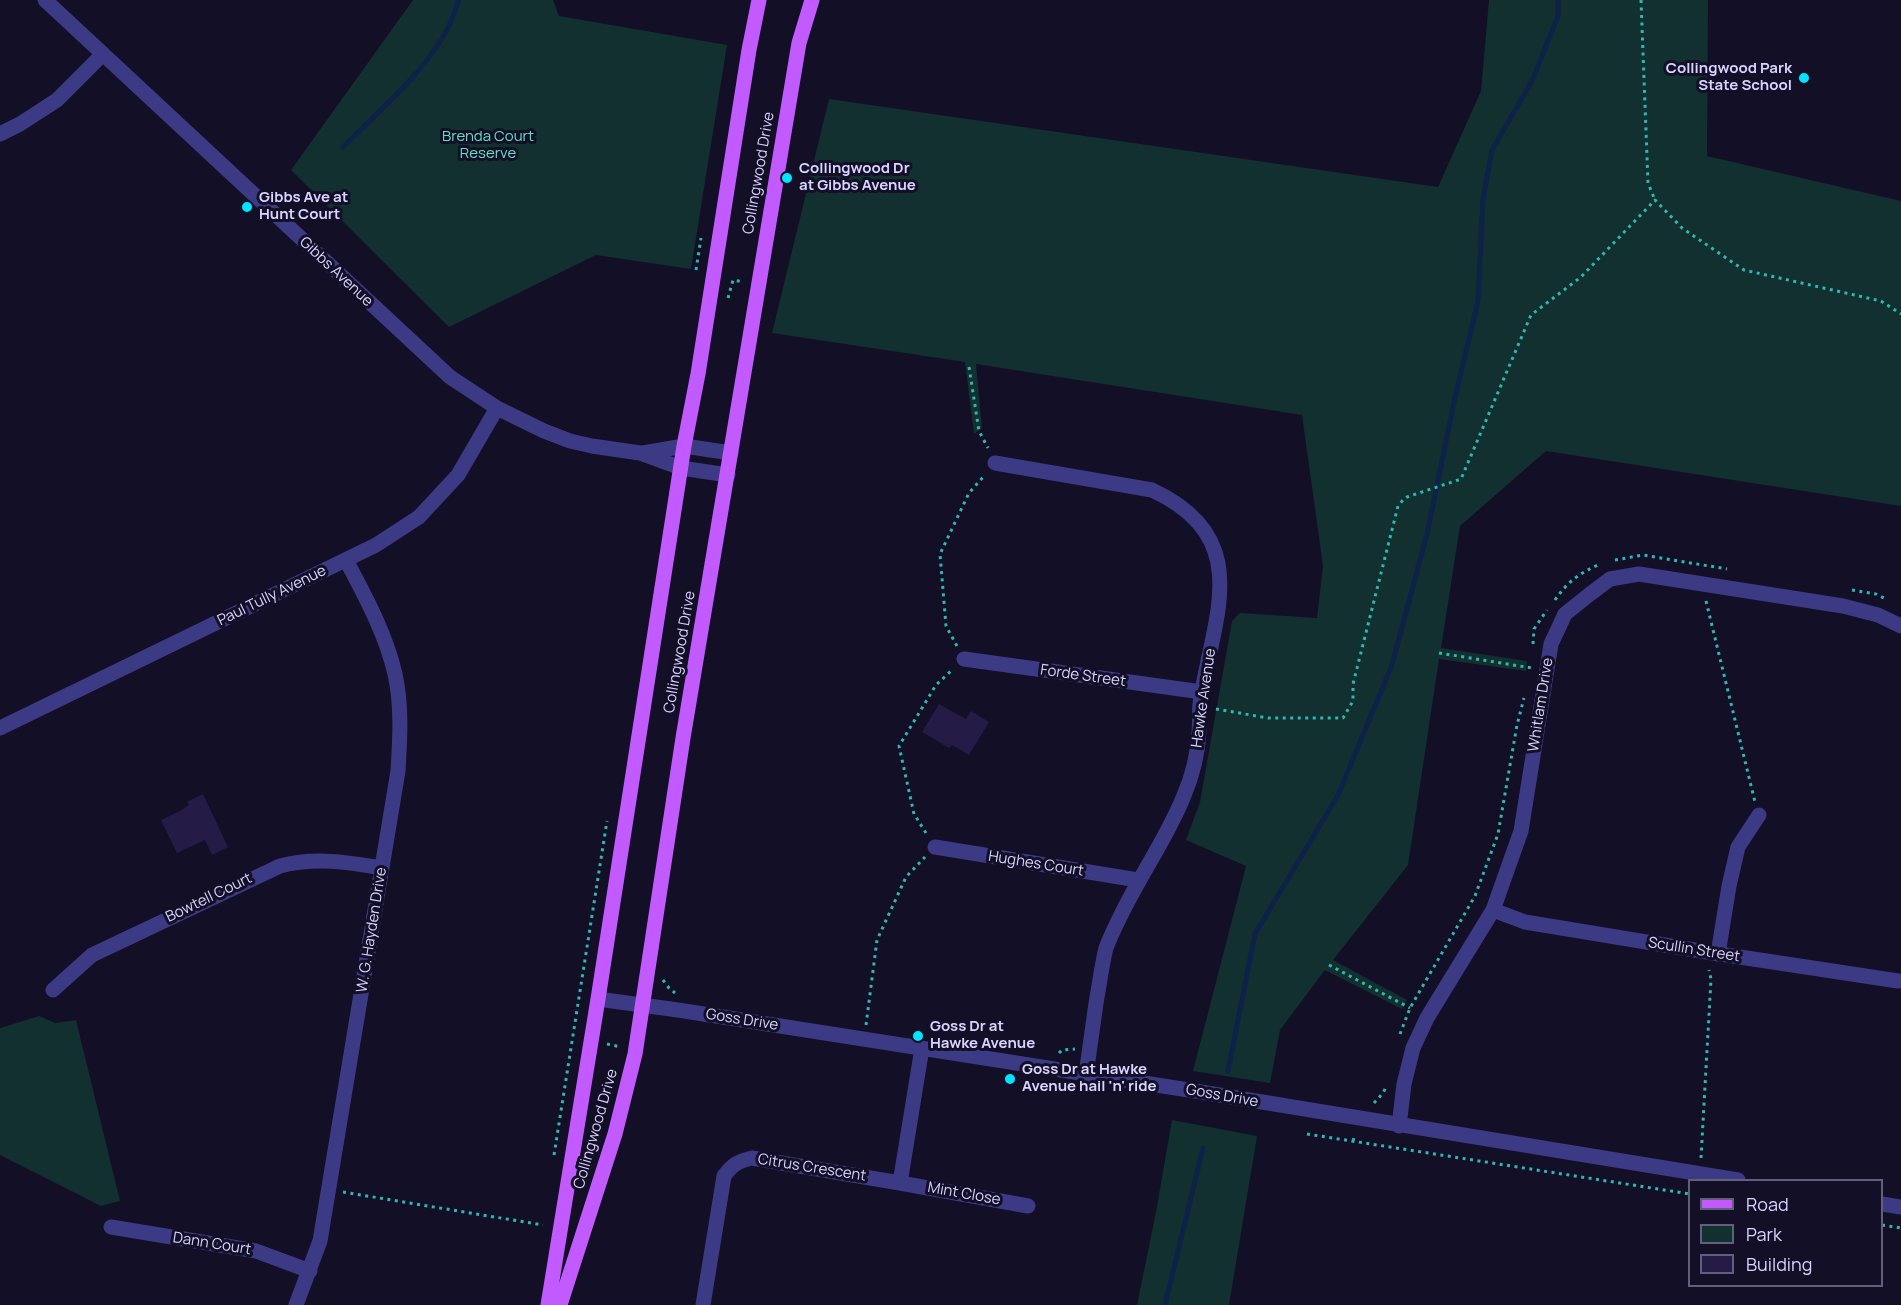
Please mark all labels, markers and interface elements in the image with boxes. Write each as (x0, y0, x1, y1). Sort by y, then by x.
place label: Collingwood Park State School (1666, 60, 1792, 95)
marker: Collingwood Park State School (1797, 71, 1811, 85)
street label: Collingwood Drive (739, 110, 779, 236)
park label: Brenda Court Reserve (442, 128, 534, 163)
place label: Collingwood Dr at Gibbs Avenue (799, 160, 916, 195)
marker: Collingwood Dr at Gibbs Avenue (780, 171, 794, 185)
place label: Gibbs Ave at Hunt Court (259, 189, 348, 224)
marker: Gibbs Ave at Hunt Court (240, 200, 254, 214)
street label: Gibbs Avenue (295, 233, 377, 311)
street label: Paul Tully Avenue (215, 562, 329, 630)
street label: Collingwood Drive (660, 589, 700, 715)
street label: Hawke Avenue (1188, 647, 1220, 749)
street label: Whitlam Drive (1525, 657, 1557, 753)
street label: Forde Street (1039, 661, 1127, 691)
street label: Hughes Court (987, 848, 1085, 880)
street label: W. G. Hayden Drive (353, 866, 391, 994)
street label: Bowtell Court (163, 869, 255, 927)
street label: Scullin Street (1647, 934, 1741, 966)
street label: Goss Drive (704, 1005, 780, 1035)
place label: Goss Dr at Hawke Avenue (930, 1018, 1035, 1053)
marker: Goss Dr at Hawke Avenue (911, 1029, 925, 1043)
place label: Goss Dr at Hawke Avenue hail 'n' ride (1022, 1061, 1157, 1096)
street label: Collingwood Drive (570, 1067, 622, 1191)
marker: Goss Dr at Hawke Avenue hail 'n' ride (1003, 1072, 1017, 1086)
street label: Goss Drive (1184, 1081, 1260, 1111)
street label: Citrus Crescent (756, 1151, 868, 1185)
street label: Mint Close (926, 1179, 1002, 1209)
legend (1688, 1179, 1883, 1287)
text: Road (1746, 1192, 1789, 1216)
text: Park (1746, 1222, 1782, 1246)
street label: Dann Court (172, 1229, 252, 1259)
text: Building (1746, 1252, 1812, 1276)

